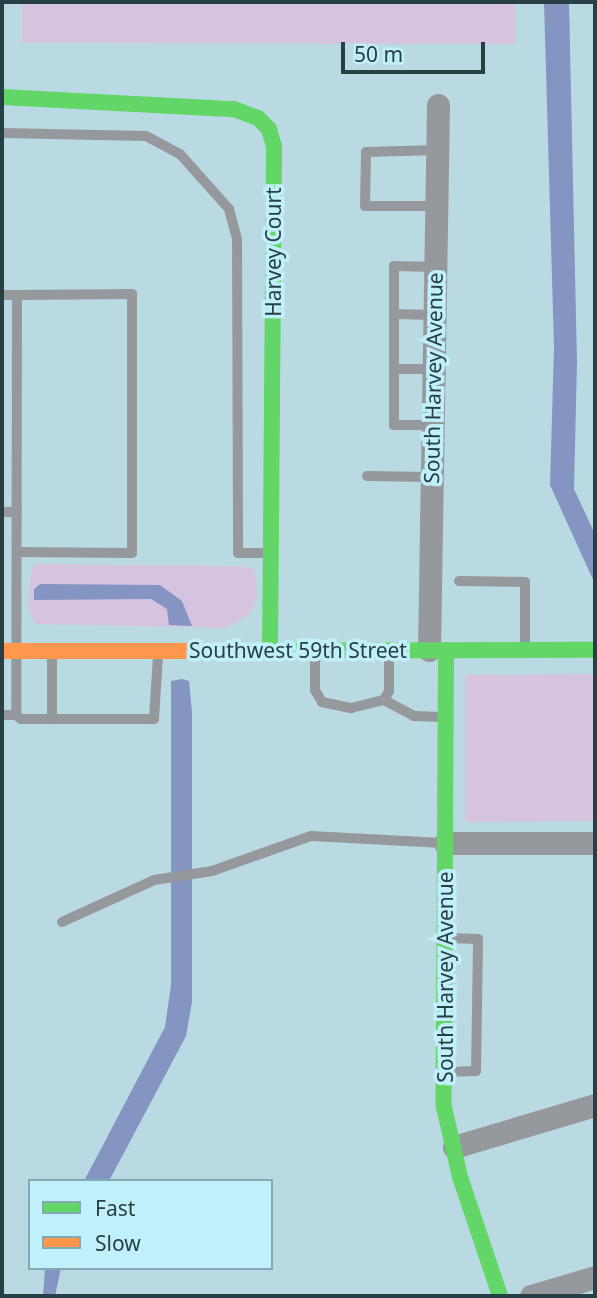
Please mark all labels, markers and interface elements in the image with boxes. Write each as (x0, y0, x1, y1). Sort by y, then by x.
scale bar (345, 28, 489, 72)
text: 50 m (354, 40, 403, 68)
street label: Harvey Court (260, 187, 286, 317)
street label: South Harvey Avenue (419, 272, 447, 484)
street label: Southwest 59th Street (189, 637, 407, 663)
street label: South Harvey Avenue (432, 871, 458, 1083)
legend (28, 1179, 273, 1270)
text: Fast (95, 1194, 135, 1222)
text: Slow (95, 1229, 141, 1257)

